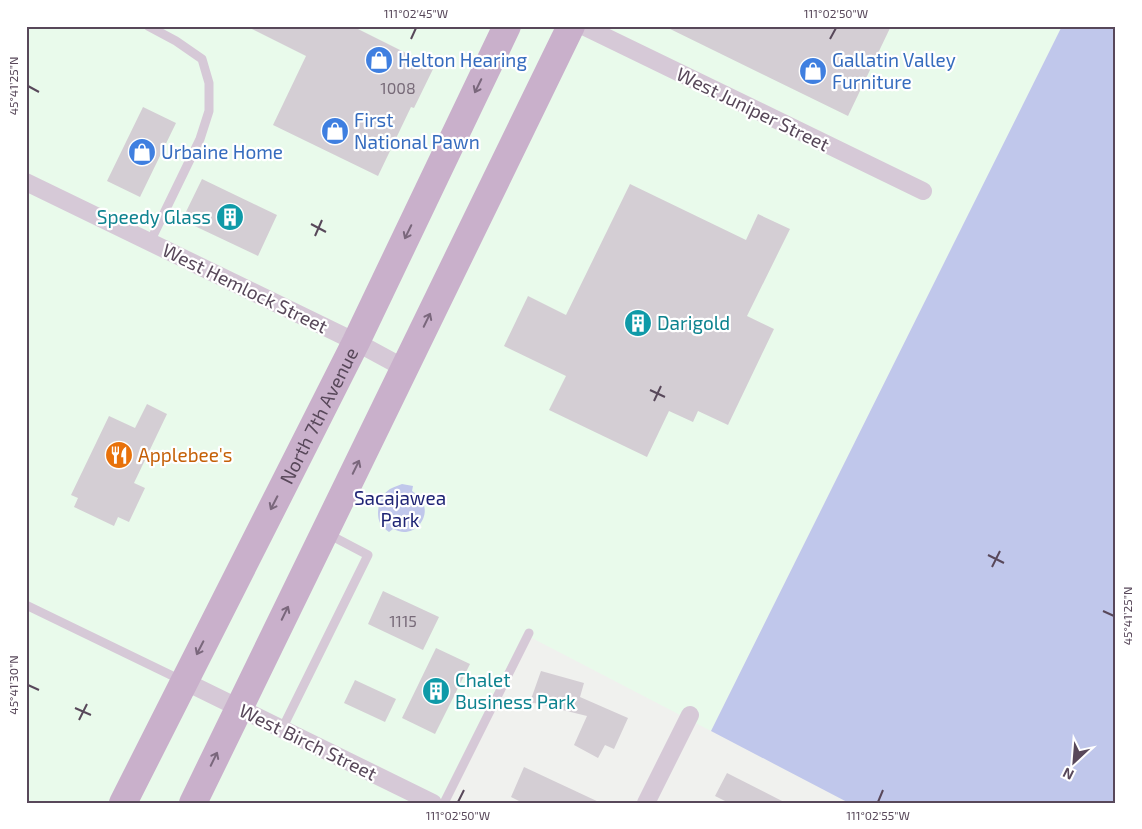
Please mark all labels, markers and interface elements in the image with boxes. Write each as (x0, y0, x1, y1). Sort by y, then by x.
text: 111°02'45"W (384, 6, 448, 20)
text: 111°02'50"W (804, 6, 868, 20)
shop icon: Helton Hearing (364, 45, 394, 75)
place label: Helton Hearing (398, 48, 527, 71)
place label: Gallatin Valley Furniture (832, 48, 956, 93)
shop icon: Gallatin Valley Furniture (798, 56, 828, 86)
text: 45°41'25"N (6, 57, 20, 115)
street label: West Juniper Street (673, 62, 833, 156)
house number: 1008 (380, 78, 416, 97)
one-way arrow (473, 78, 483, 93)
place label: First National Pawn (354, 108, 480, 153)
shop icon: First National Pawn (320, 116, 350, 146)
shop icon: Urbaine Home (127, 137, 157, 167)
place label: Urbaine Home (161, 140, 283, 163)
building icon: Speedy Glass (215, 202, 245, 232)
place label: Speedy Glass (97, 205, 211, 228)
one-way arrow (403, 225, 413, 240)
street label: West Hemlock Street (159, 238, 332, 338)
building icon: Darigold (623, 308, 653, 338)
place label: Darigold (657, 311, 730, 334)
one-way arrow (422, 313, 432, 328)
street label: North 7th Avenue (274, 343, 362, 488)
restaurant icon: Applebee's (104, 440, 134, 470)
place label: Applebee's (138, 443, 232, 466)
one-way arrow (352, 460, 361, 475)
park label: Sacajawea Park (354, 486, 446, 531)
one-way arrow (269, 496, 279, 511)
text: 45°41'25"N (1120, 587, 1134, 645)
one-way arrow (281, 606, 290, 621)
house number: 1115 (389, 611, 417, 630)
one-way arrow (195, 641, 205, 656)
text: 45°41'30"N (6, 655, 20, 715)
place label: Chalet Business Park (455, 668, 576, 713)
building icon: Chalet Business Park (421, 676, 451, 706)
street label: West Birch Street (236, 698, 381, 785)
north arrow (1050, 736, 1100, 786)
one-way arrow (210, 752, 219, 767)
text: N (1060, 764, 1076, 784)
text: 111°02'50"W (426, 808, 490, 822)
text: 111°02'55"W (846, 808, 910, 822)

